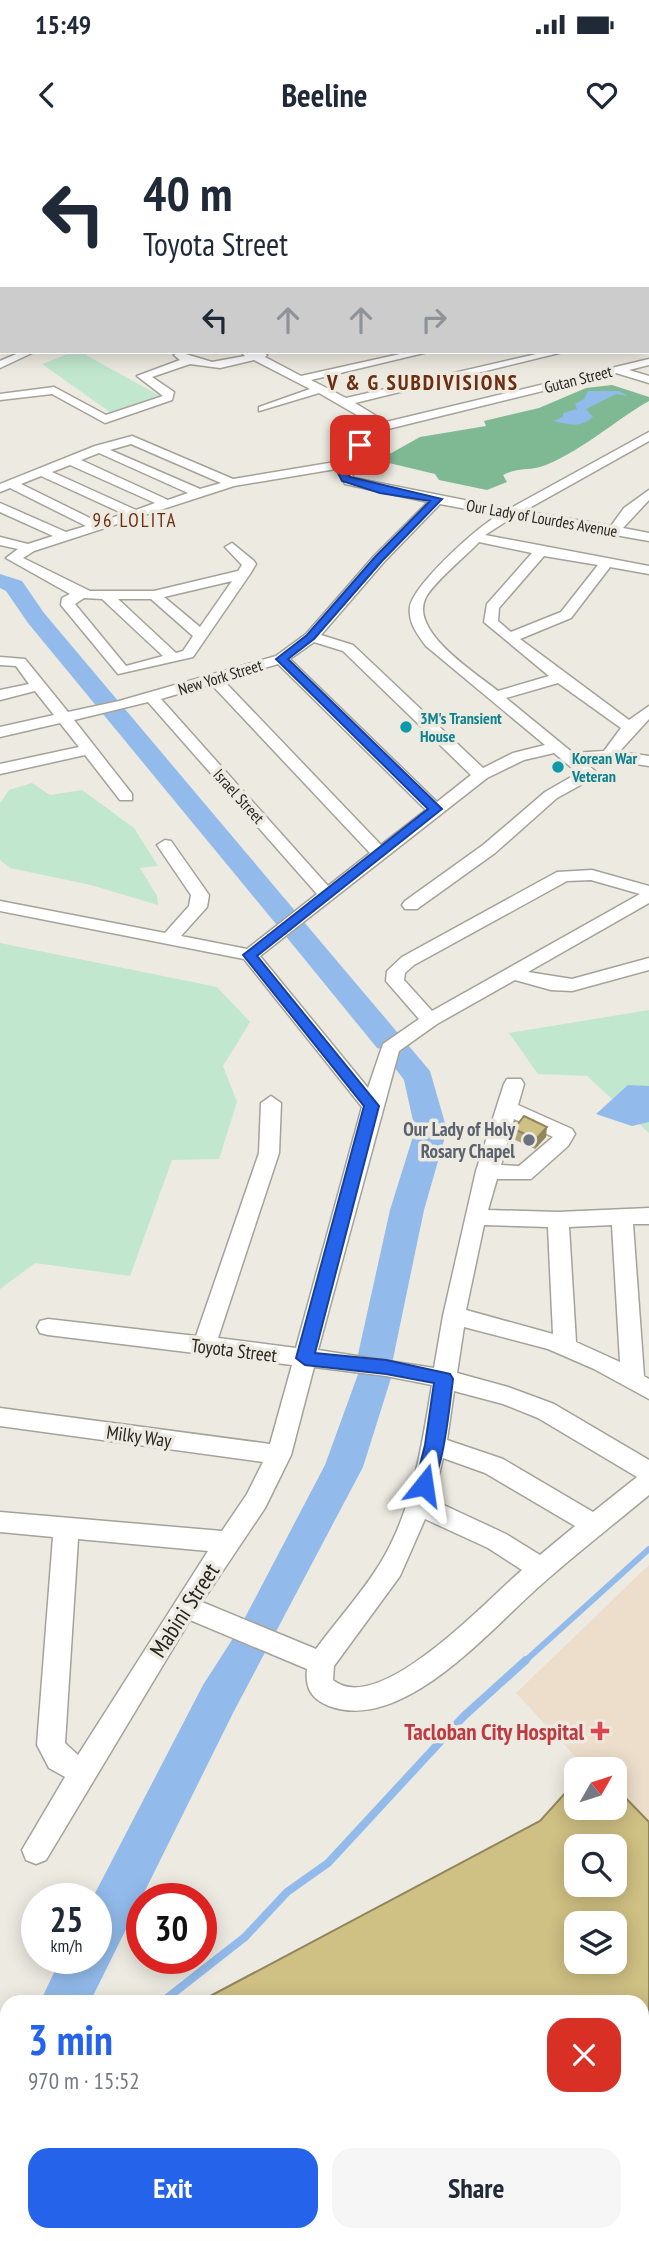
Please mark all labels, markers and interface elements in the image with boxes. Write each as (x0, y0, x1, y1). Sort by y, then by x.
text: 15:49 (35, 8, 91, 41)
text: Beeline (281, 74, 368, 116)
icon: back (28, 76, 66, 114)
icon: heart (583, 76, 621, 114)
text: 40 m (143, 161, 232, 225)
icon: left (28, 168, 119, 259)
text: Toyota Street (143, 223, 288, 265)
icon: left (196, 301, 234, 339)
icon: ahead (269, 301, 307, 339)
icon: ahead (342, 301, 380, 339)
icon: right (415, 301, 453, 339)
street label: Gutan Street (542, 361, 615, 397)
district label: V & G SUBDIVISIONS (326, 369, 519, 396)
pin (330, 415, 390, 475)
icon: arrive (341, 426, 379, 464)
street label: Our Lady of Lourdes Avenue (465, 495, 619, 541)
district label: 96 LOLITA (92, 508, 178, 532)
street label: New York Street (175, 655, 265, 699)
place label: 3M's Transient House (420, 708, 502, 746)
marker: 3M's Transient House (398, 719, 414, 735)
place label: Korean War Veteran (571, 748, 637, 786)
marker: Korean War Veteran (550, 759, 566, 775)
street label: Israel Street (209, 764, 269, 828)
place label: Our Lady of Holy Rosary Chapel (403, 1117, 515, 1163)
marker: Our Lady of Holy Rosary Chapel (521, 1132, 537, 1148)
street label: Toyota Street (190, 1333, 279, 1367)
street label: Milky Way (105, 1420, 174, 1453)
position arrow (387, 1448, 461, 1522)
street label: Mabini Street (143, 1557, 226, 1663)
place label: Tacloban City Hospital (404, 1717, 584, 1746)
marker: Tacloban City Hospital (590, 1721, 610, 1741)
north arrow (564, 1757, 626, 1820)
map controls (564, 1757, 627, 1974)
button: search (564, 1834, 627, 1897)
speed limit sign: 30 (126, 1883, 217, 1974)
text: 25 (50, 1896, 83, 1942)
button: layers (564, 1911, 627, 1974)
text: km/h (51, 1934, 82, 1957)
text: 3 min (28, 2012, 113, 2067)
button: close (547, 2018, 621, 2092)
text: 970 m · 15:52 (28, 2066, 140, 2095)
button: Exit (28, 2148, 318, 2228)
button: Share (332, 2148, 621, 2228)

